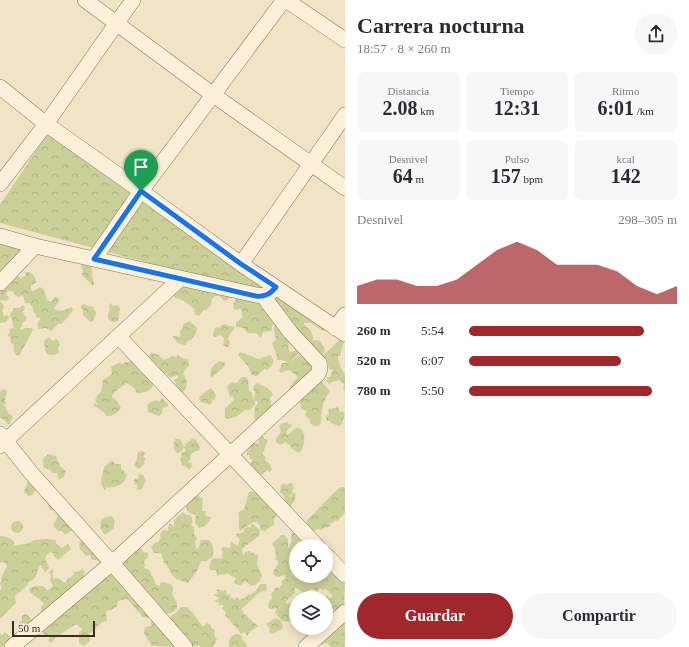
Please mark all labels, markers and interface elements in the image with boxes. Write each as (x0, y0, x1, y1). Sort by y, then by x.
text: Carrera nocturna (357, 13, 525, 38)
button: share (635, 13, 677, 55)
text: 18:57 · 8 × 260 m (357, 41, 451, 56)
text: Distancia (388, 85, 429, 97)
text: Tiempo (500, 85, 534, 97)
text: Ritmo (612, 85, 639, 97)
text: 2.08 (382, 97, 417, 119)
text: 12:31 (494, 97, 540, 119)
text: 6:01 (597, 97, 634, 119)
text: km (417, 105, 434, 117)
text: /km (634, 105, 654, 117)
pin (124, 150, 158, 191)
text: Desnivel (389, 153, 428, 165)
text: Pulso (505, 153, 529, 165)
text: kcal (616, 153, 635, 165)
icon: arrive (130, 156, 152, 178)
text: 64 (393, 165, 413, 187)
text: 157 (491, 165, 521, 187)
text: 142 (611, 165, 641, 187)
text: m (413, 173, 424, 185)
text: bpm (521, 173, 543, 185)
text: Desnivel (357, 212, 403, 227)
text: 298–305 m (618, 212, 677, 227)
text: 260 m (357, 323, 391, 338)
text: 5:54 (421, 323, 444, 338)
text: 520 m (357, 353, 391, 368)
text: 6:07 (421, 353, 444, 368)
text: 780 m (357, 383, 391, 398)
text: 5:50 (421, 383, 444, 398)
map controls (289, 539, 333, 635)
button: locate (289, 539, 333, 583)
button: layers (289, 591, 333, 635)
button: Guardar (357, 593, 513, 639)
button: Compartir (521, 593, 677, 639)
scale bar (12, 619, 95, 638)
text: 50 m (18, 622, 40, 634)

